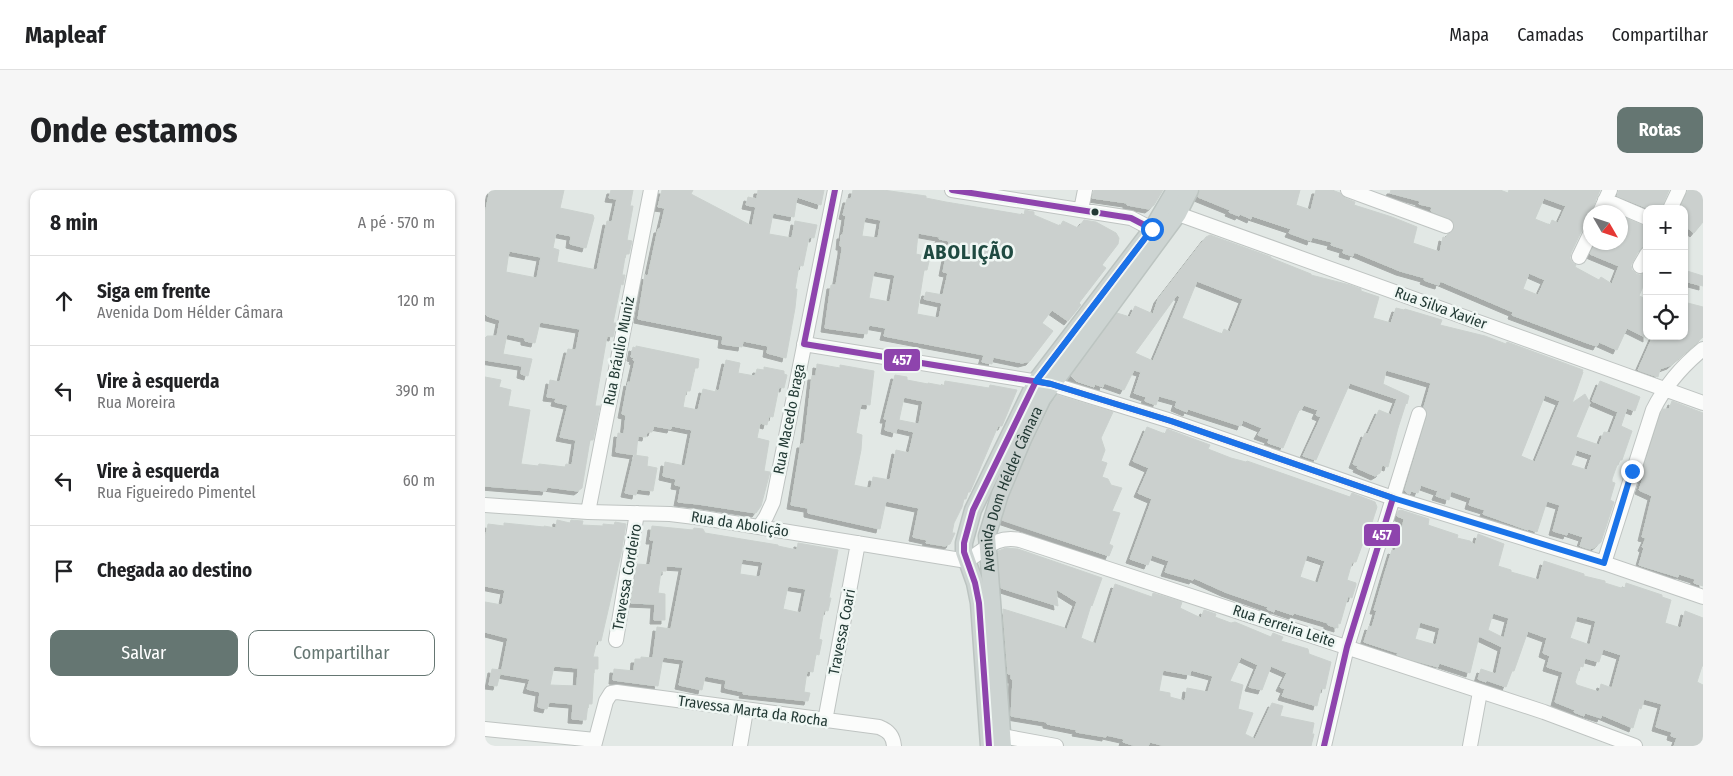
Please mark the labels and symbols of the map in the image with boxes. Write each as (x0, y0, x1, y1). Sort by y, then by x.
north arrow (1583, 205, 1628, 250)
unlabelled marker (1090, 207, 1100, 217)
route start (1141, 218, 1164, 241)
district label: ABOLIÇÃO (922, 240, 1015, 265)
street label: Rua Silva Xavier (1392, 283, 1490, 333)
street label: Rua Bráulio Muniz (600, 295, 638, 407)
line badge: 457 (883, 348, 921, 372)
text: 457 (892, 352, 912, 369)
street label: Rua Macedo Braga (769, 362, 809, 476)
street label: Avenida Dom Hélder Câmara (978, 403, 1046, 573)
route end (1621, 460, 1644, 483)
street label: Rua da Abolição (690, 507, 790, 541)
street label: Travessa Cordeiro (609, 522, 645, 632)
line badge: 457 (1363, 523, 1401, 547)
text: 457 (1372, 527, 1392, 544)
street label: Travessa Coari (825, 587, 859, 677)
street label: Rua Ferreira Leite (1230, 601, 1338, 651)
street label: Travessa Marta da Rocha (677, 692, 829, 730)

